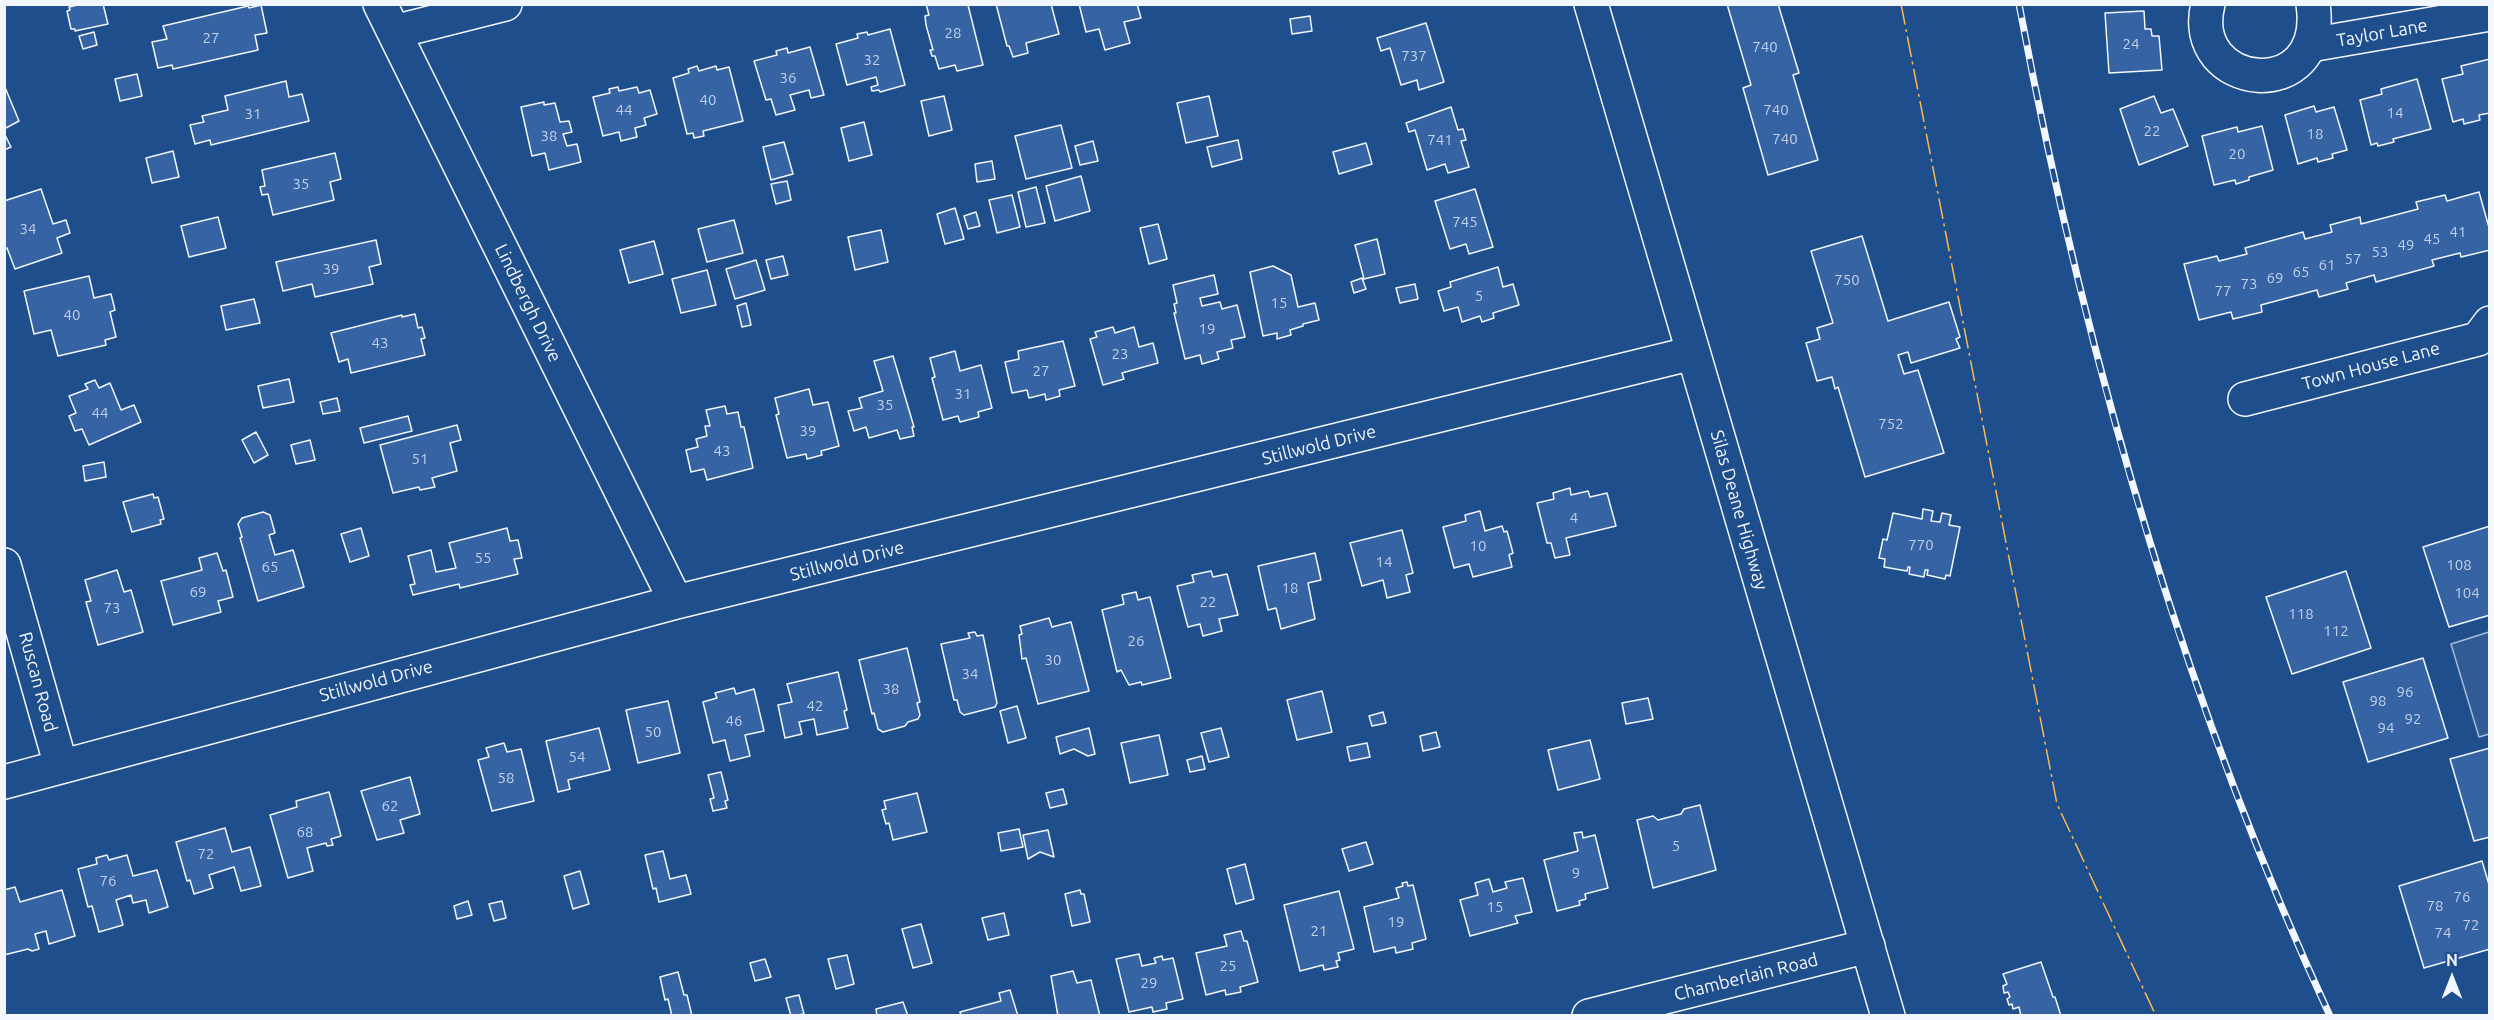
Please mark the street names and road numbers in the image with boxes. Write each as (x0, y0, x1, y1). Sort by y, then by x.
street label: Taylor Lane (2335, 14, 2429, 52)
street label: Lindbergh Drive (490, 240, 566, 366)
street label: Town House Lane (2300, 337, 2442, 395)
street label: Stillwold Drive (1260, 420, 1378, 470)
street label: Silas Deane Highway (1706, 428, 1772, 592)
street label: Stillwold Drive (788, 536, 906, 586)
street label: Ruscan Road (14, 630, 62, 734)
street label: Stillwold Drive (317, 655, 435, 707)
street label: Chamberlain Road (1672, 949, 1820, 1005)

